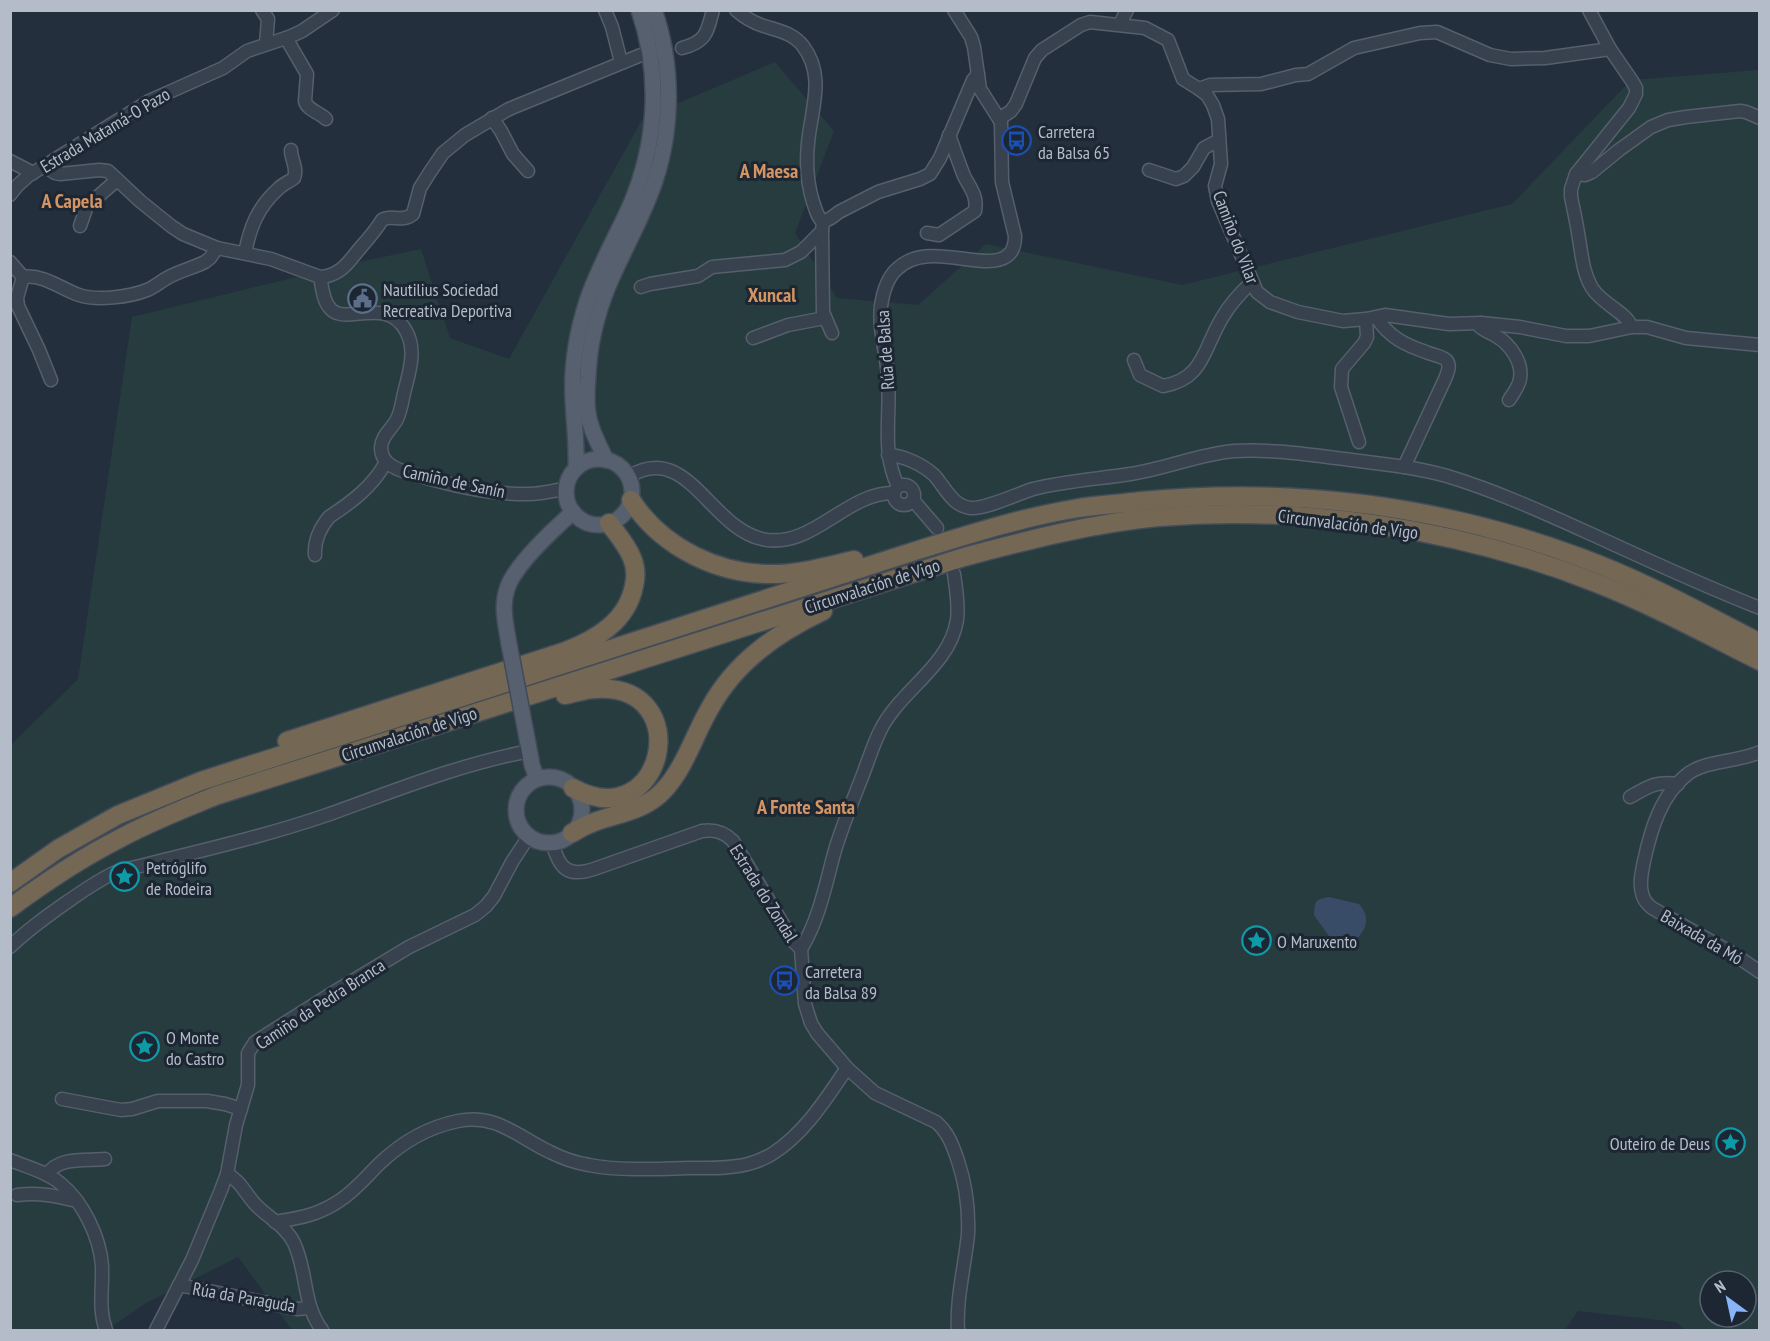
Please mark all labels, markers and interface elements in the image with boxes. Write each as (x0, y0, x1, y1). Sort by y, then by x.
street label: Estrada Matamá-O Pazo (36, 82, 174, 178)
place label: Carretera da Balsa 65 (1038, 120, 1110, 164)
bus stop icon: Carretera da Balsa 65 (1001, 125, 1033, 157)
district label: A Maesa (739, 158, 798, 184)
street label: Camiño do Vilar (1208, 187, 1264, 287)
district label: A Capela (41, 188, 103, 214)
place label: Nautilius Sociedad Recreativa Deportiva (383, 278, 512, 322)
district label: Xuncal (748, 282, 796, 308)
public building icon: Nautilius Sociedad Recreativa Deportiva (346, 283, 378, 315)
street label: Rúa de Balsa (871, 309, 899, 391)
street label: Camiño de Sanín (401, 459, 507, 503)
street label: Circunvalación de Vigo (1277, 504, 1420, 544)
street label: Circunvalación de Vigo (801, 553, 943, 619)
street label: Circunvalación de Vigo (338, 701, 480, 767)
district label: A Fonte Santa (756, 794, 855, 820)
street label: Estrada do Zondal (725, 840, 804, 947)
place label: Petróglifo de Rodeira (146, 856, 212, 900)
place icon: Petróglifo de Rodeira (109, 861, 141, 893)
street label: Baixada da Mó (1657, 904, 1747, 970)
place icon: O Maruxento (1240, 925, 1272, 957)
place label: O Maruxento (1277, 930, 1357, 953)
street label: Camiño da Pedra Branca (251, 953, 389, 1055)
place label: Carretera da Balsa 89 (805, 960, 877, 1004)
bus stop icon: Carretera da Balsa 89 (768, 965, 800, 997)
place label: O Monte do Castro (166, 1026, 225, 1070)
place icon: O Monte do Castro (129, 1031, 161, 1063)
place icon: Outeiro de Deus (1715, 1127, 1747, 1159)
place label: Outeiro de Deus (1610, 1132, 1710, 1155)
north arrow (1698, 1269, 1758, 1329)
text: N (1711, 1276, 1729, 1297)
street label: Rúa da Paraguda (191, 1277, 297, 1317)

